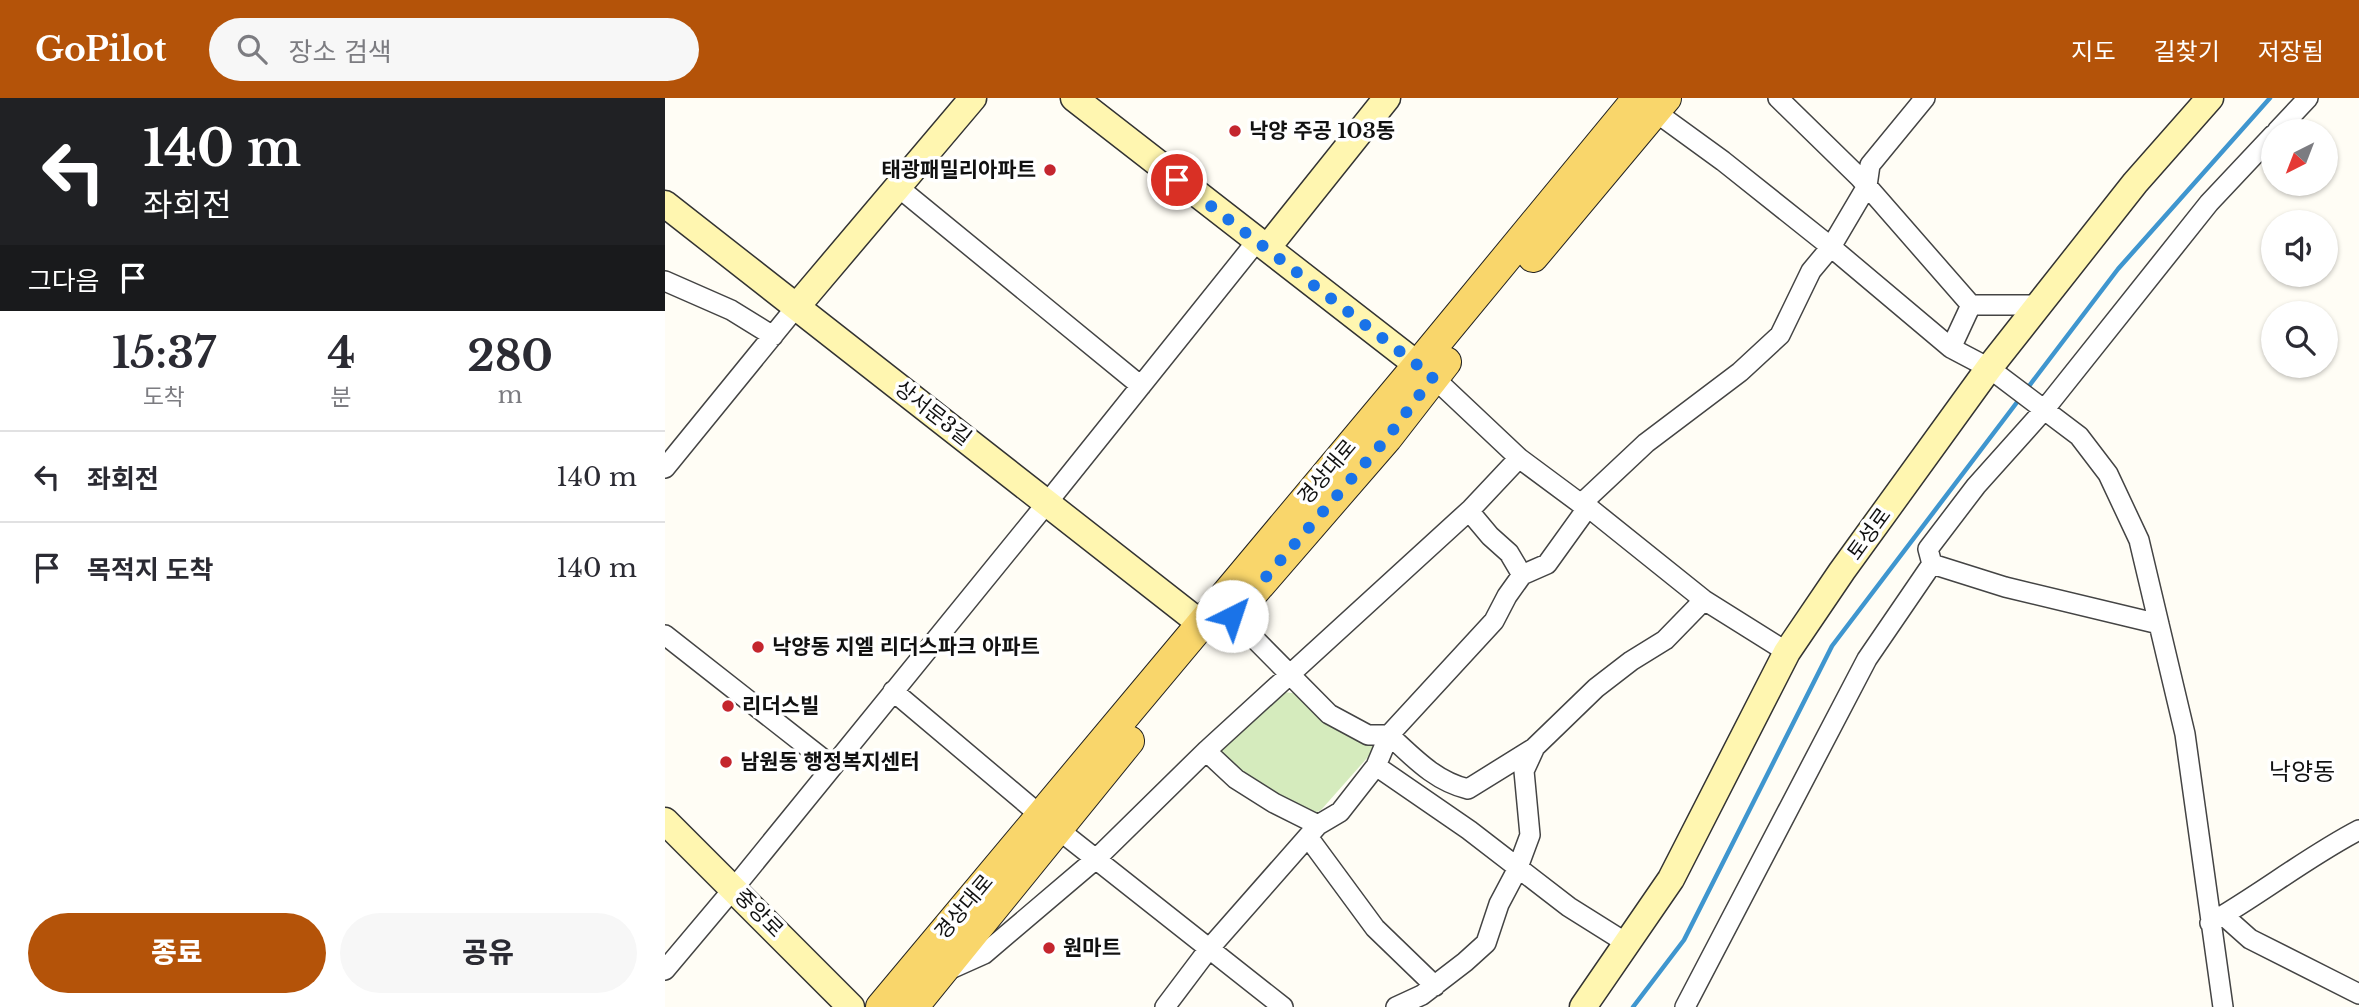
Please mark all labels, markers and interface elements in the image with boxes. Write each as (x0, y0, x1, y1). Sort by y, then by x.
search box (209, 18, 699, 81)
text: GoPilot (35, 29, 167, 70)
icon: search (233, 30, 271, 68)
text: 장소 검색 (289, 36, 392, 68)
text: 지도 (2071, 37, 2116, 66)
text: 길찾기 (2154, 37, 2220, 66)
text: 저장됨 (2258, 37, 2324, 66)
text: 140 m (143, 118, 301, 179)
place label: 낙양 주공 103동 (1249, 118, 1395, 144)
north arrow (2261, 119, 2338, 196)
map controls (2261, 119, 2338, 378)
marker: 낙양 주공 103동 (1227, 123, 1243, 139)
icon: left (28, 126, 119, 217)
pin (1147, 150, 1207, 210)
place label: 태광패밀리아파트 (881, 157, 1036, 183)
icon: arrive (1158, 161, 1196, 199)
marker: 태광패밀리아파트 (1042, 162, 1058, 178)
text: 좌회전 (143, 185, 231, 225)
button: sound (2261, 210, 2338, 287)
icon: arrive (114, 259, 152, 297)
text: 그다음 (28, 265, 100, 297)
button: search (2261, 301, 2338, 378)
text: 15:37 (112, 327, 216, 379)
text: 4 (328, 327, 355, 379)
text: 280 (467, 330, 553, 382)
street label: 상서문3길 (889, 375, 977, 451)
text: m (498, 381, 523, 409)
text: 도착 (143, 383, 185, 411)
text: 분 (331, 383, 352, 411)
street label: 경상대로 (1292, 434, 1362, 510)
icon: left (28, 458, 66, 496)
text: 140 m (556, 461, 637, 493)
text: 좌회전 (87, 463, 159, 495)
street label: 토성로 (1841, 503, 1897, 565)
icon: arrive (28, 549, 66, 587)
text: 140 m (556, 552, 637, 584)
text: 목적지 도착 (87, 554, 214, 586)
position arrow (1195, 579, 1269, 653)
place label: 낙양동 지엘 리더스파크 아파트 (772, 634, 1040, 660)
marker: 낙양동 지엘 리더스파크 아파트 (750, 639, 766, 655)
place label: 리더스빌 (742, 693, 819, 719)
marker: 리더스빌 (720, 698, 736, 714)
place label: 남원동 행정복지센터 (740, 749, 919, 775)
marker: 남원동 행정복지센터 (718, 754, 734, 770)
district label: 낙양동 (2269, 757, 2335, 786)
street label: 경상대로 (929, 869, 999, 945)
street label: 중앙로 (729, 883, 789, 943)
button: 종료 (28, 913, 326, 993)
button: 공유 (340, 913, 637, 993)
place label: 원마트 (1063, 935, 1121, 961)
marker: 원마트 (1041, 940, 1057, 956)

